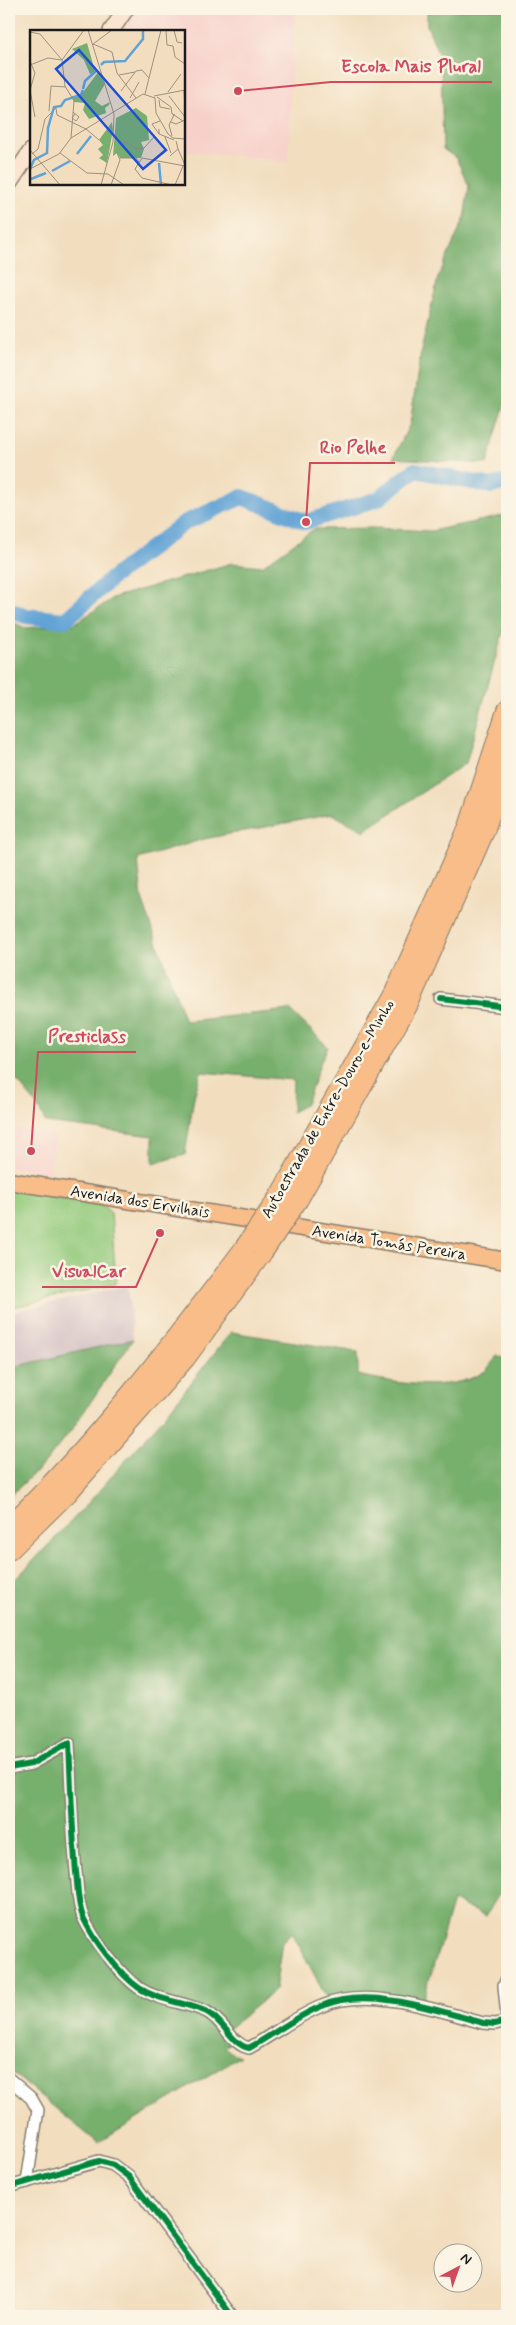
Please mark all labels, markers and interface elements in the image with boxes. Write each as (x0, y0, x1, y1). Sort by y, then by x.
inset map (30, 30, 185, 185)
callout: Escola Mais Plural (331, 49, 492, 82)
text: Escola Mais Plural (341, 55, 481, 79)
callout: Rio Pelhe (310, 430, 395, 463)
text: Rio Pelhe (320, 436, 386, 460)
street label: Autoestrada de Entre-Douro-e-Minho (257, 996, 399, 1222)
callout: Presticlass (38, 1019, 136, 1052)
text: Presticlass (48, 1025, 126, 1049)
street label: Avenida dos Ervilhais (69, 1181, 211, 1223)
street label: Avenida Tomás Pereira (310, 1220, 468, 1266)
callout: VisualCar (42, 1254, 136, 1287)
text: VisualCar (52, 1260, 127, 1284)
north arrow (434, 2242, 484, 2292)
text: N (456, 2249, 475, 2269)

